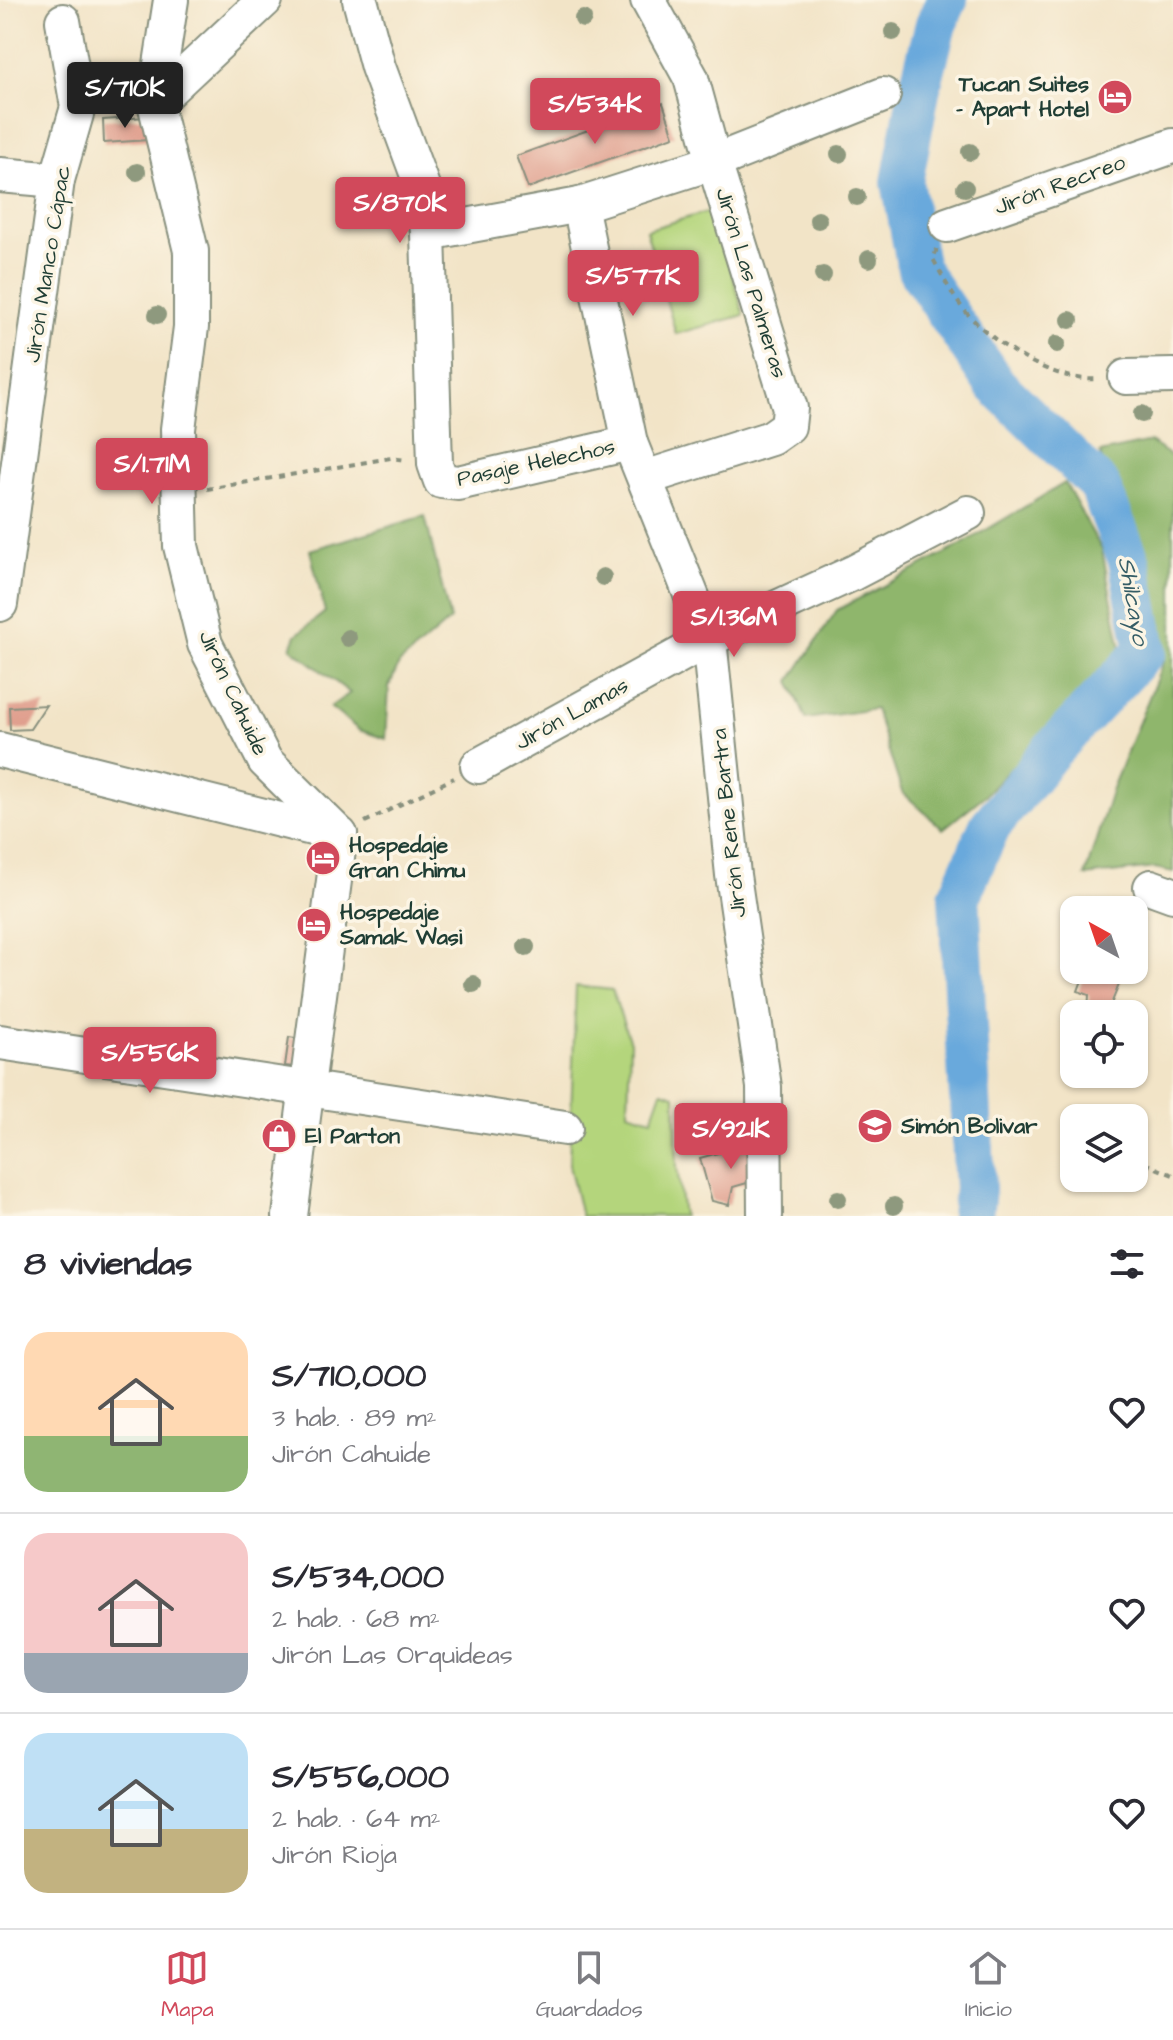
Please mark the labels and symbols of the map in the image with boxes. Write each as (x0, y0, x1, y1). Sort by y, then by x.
pin: S/710K (60, 62, 190, 130)
place label: Tucan Suites - Apart Hotel (956, 69, 1090, 125)
pin: S/534K (530, 78, 660, 146)
hotel icon: Tucan Suites - Apart Hotel (1096, 78, 1134, 116)
street label: Jirón Recreo (990, 147, 1130, 223)
street label: Jirón Manco Cápac (17, 163, 79, 365)
pin: S/870K (335, 177, 465, 245)
street label: Jirón Las Palmeras (707, 184, 795, 382)
pin: S/577K (568, 250, 698, 318)
street label: Pasaje Helechos (454, 431, 618, 495)
pin: S/1.71M (78, 438, 226, 506)
water label: Shilcayo (1109, 554, 1158, 649)
pin: S/1.36M (660, 591, 808, 659)
street label: Jirón Cahuide (190, 625, 276, 761)
street label: Jirón Lamas (510, 670, 634, 758)
street label: Jirón Rene Bartra (704, 727, 754, 919)
place label: Hospedaje Gran Chimu (349, 830, 465, 886)
hotel icon: Hospedaje Gran Chimu (304, 839, 342, 877)
north arrow (1060, 896, 1148, 984)
place label: Hospedaje Samak Wasi (339, 897, 463, 953)
hotel icon: Hospedaje Samak Wasi (295, 906, 333, 944)
pin: S/556K (85, 1027, 215, 1095)
pin: S/921K (666, 1103, 796, 1171)
school or university icon: Simón Bolivar (856, 1107, 894, 1145)
place label: Simón Bolivar (900, 1111, 1038, 1142)
shop icon: El Parton (260, 1117, 298, 1155)
place label: El Parton (305, 1121, 400, 1152)

